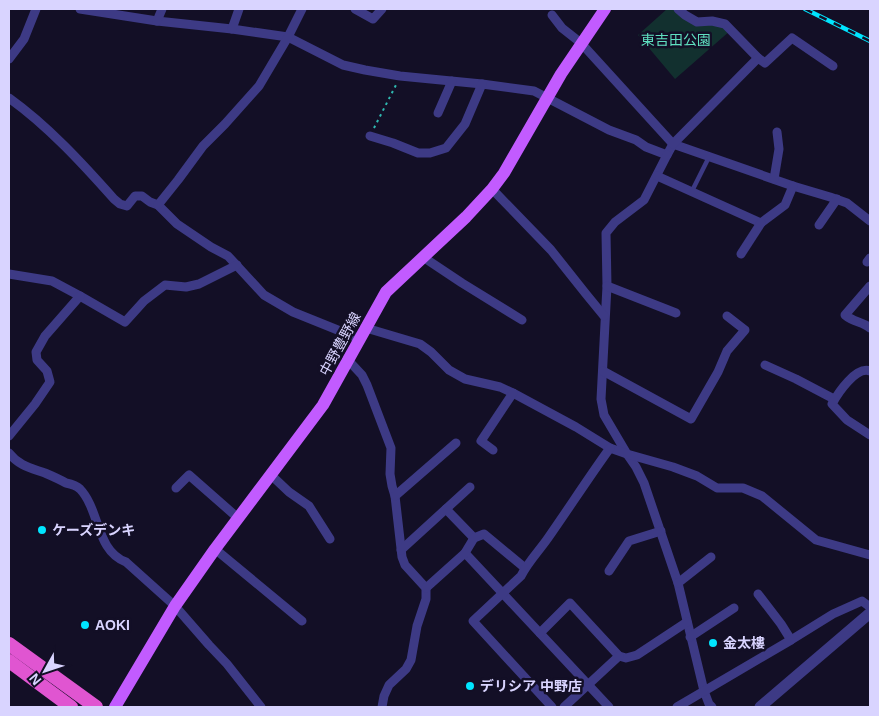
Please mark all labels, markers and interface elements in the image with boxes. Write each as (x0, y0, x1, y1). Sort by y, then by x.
park label: 東吉田公園 (641, 32, 711, 48)
street label: 中野豊野線 (316, 310, 364, 378)
place label: ケーズデンキ (52, 522, 135, 538)
marker: ケーズデンキ (36, 524, 48, 536)
place label: AOKI (95, 617, 130, 633)
marker: AOKI (79, 619, 91, 631)
place label: 金太樓 (723, 635, 765, 651)
marker: 金太樓 (707, 637, 719, 649)
north arrow (20, 646, 70, 696)
text: N (26, 670, 44, 688)
place label: デリシア 中野店 (480, 678, 582, 694)
marker: デリシア 中野店 (464, 680, 476, 692)

